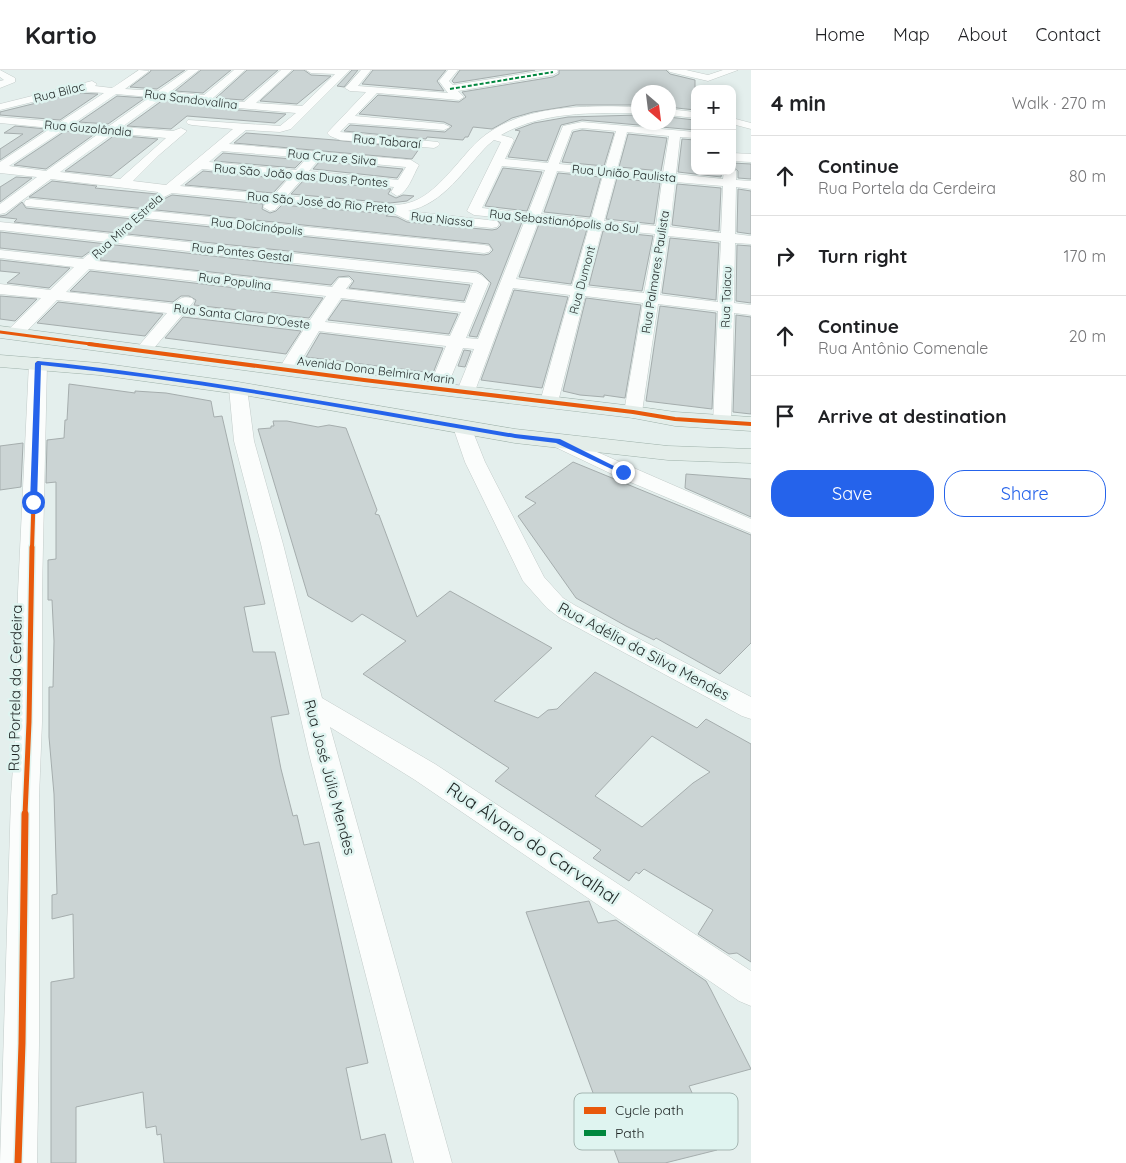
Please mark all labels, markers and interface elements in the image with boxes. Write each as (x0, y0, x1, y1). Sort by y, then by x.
text: Kartio (25, 20, 97, 50)
text: Home (815, 23, 865, 46)
text: Map (893, 23, 930, 46)
text: About (958, 23, 1008, 46)
text: Contact (1036, 23, 1101, 46)
street label: Rua Bilac (32, 78, 86, 106)
north arrow (631, 85, 676, 130)
map controls (691, 85, 736, 175)
button: + (691, 85, 736, 130)
street label: Rua Sandovalina (144, 86, 238, 112)
text: 4 min (771, 90, 826, 116)
text: Walk · 270 m (1012, 93, 1106, 113)
street label: Rua Guzolândia (44, 117, 132, 139)
button: − (691, 130, 736, 175)
street label: Rua Tabaraí (353, 131, 422, 151)
street label: Rua Cruz e Silva (287, 146, 377, 168)
text: Continue (818, 154, 899, 178)
street label: Rua São João das Duas Pontes (213, 160, 389, 190)
street label: Rua União Paulista (571, 161, 677, 185)
icon: ahead (771, 162, 799, 190)
text: 80 m (1069, 166, 1106, 186)
text: Rua Portela da Cerdeira (818, 178, 996, 198)
street label: Rua São José do Rio Preto (247, 188, 395, 216)
street label: Rua Mira Estrela (88, 190, 166, 262)
street label: Rua Sebastianópolis do Sul (489, 206, 639, 236)
street label: Rua Niassa (410, 208, 474, 230)
street label: Rua Palmares Paulista (638, 210, 672, 334)
street label: Rua Dolcinópolis (210, 214, 304, 238)
street label: Rua Pontes Gestal (191, 239, 293, 265)
icon: right (771, 242, 799, 270)
street label: Rua Dumont (566, 244, 598, 316)
text: Turn right (818, 244, 907, 268)
text: 170 m (1063, 246, 1106, 266)
street label: Rua Taiacu (717, 266, 735, 328)
street label: Rua Populina (198, 269, 272, 293)
street label: Rua Santa Clara D'Oeste (173, 300, 311, 332)
text: Continue (818, 314, 899, 338)
icon: ahead (771, 322, 799, 350)
text: 20 m (1069, 326, 1106, 346)
text: Rua Antônio Comenale (818, 338, 988, 358)
street label: Avenida Dona Belmira Marin (296, 353, 456, 387)
icon: arrive (771, 402, 799, 430)
text: Arrive at destination (818, 404, 1007, 428)
route end (612, 461, 635, 484)
button: Save (771, 470, 934, 517)
button: Share (944, 470, 1106, 517)
route start (22, 491, 45, 514)
street label: Rua Adélia da Silva Mendes (555, 598, 733, 704)
street label: Rua Portela da Cerdeira (4, 604, 26, 772)
street label: Rua José Júlio Mendes (300, 697, 360, 857)
street label: Rua Álvaro do Carvalhal (442, 777, 624, 909)
legend (574, 1093, 738, 1150)
text: Cycle path (615, 1101, 684, 1119)
text: Path (615, 1124, 644, 1142)

